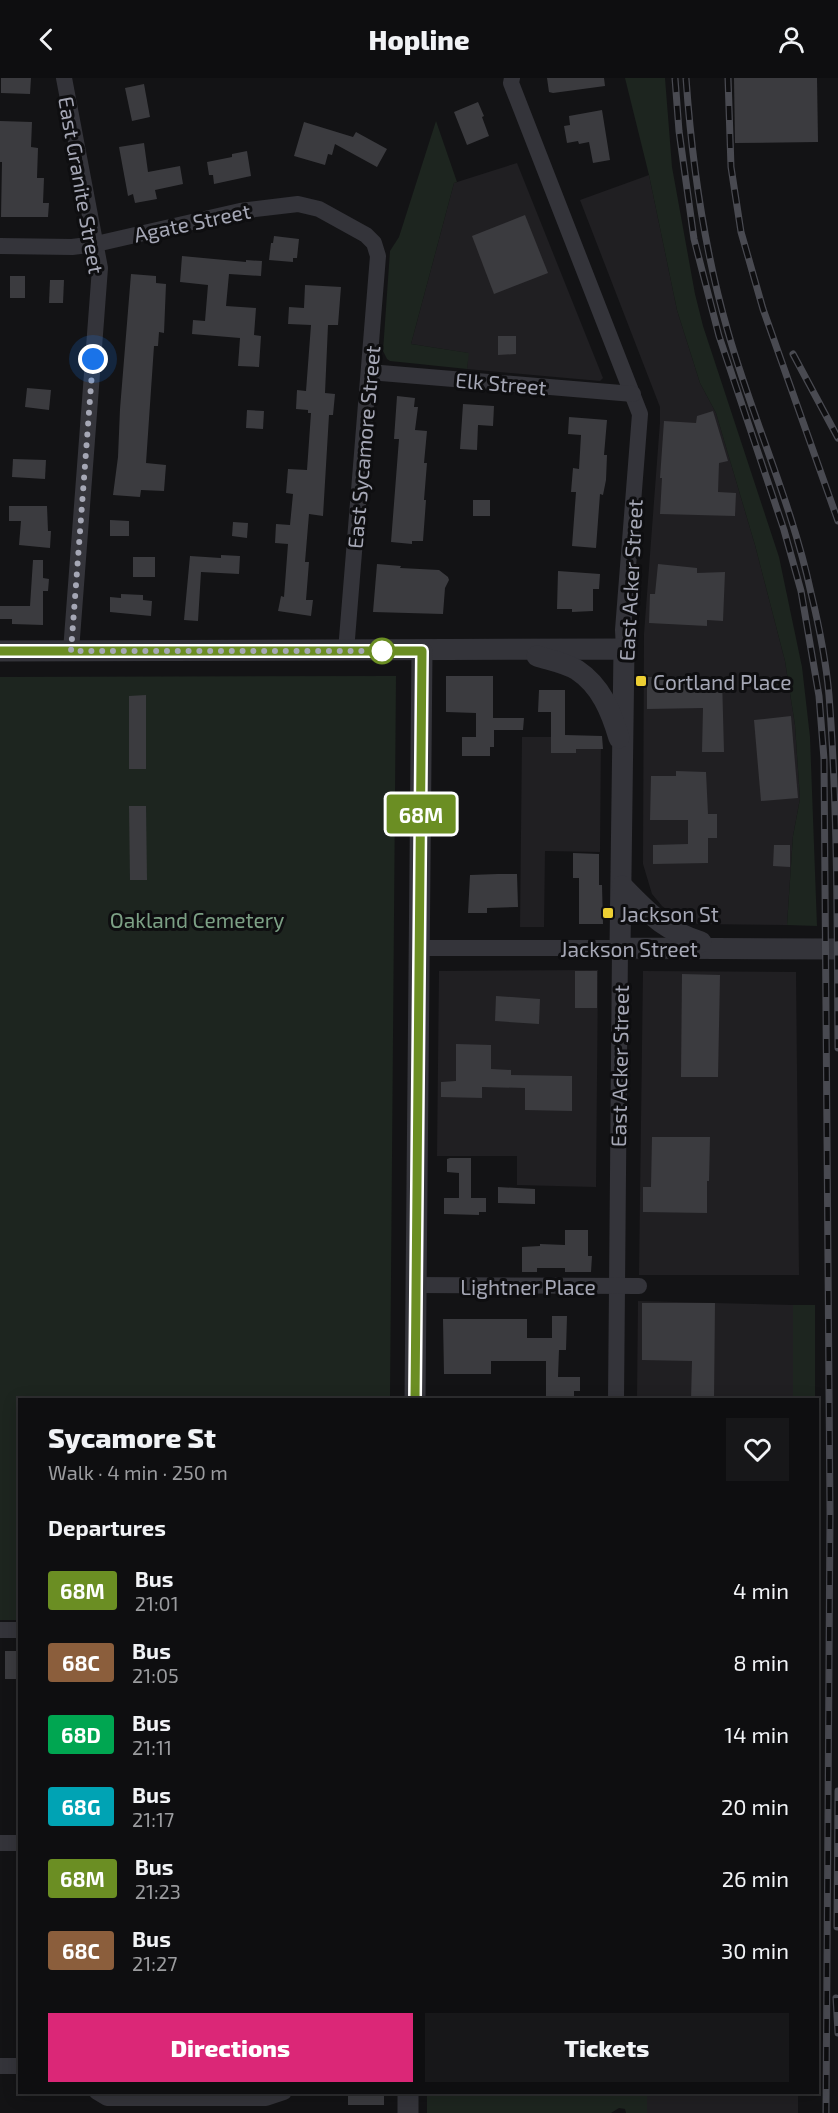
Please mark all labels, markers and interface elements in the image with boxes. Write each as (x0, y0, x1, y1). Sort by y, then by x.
icon: back (30, 23, 63, 56)
text: Hopline (368, 23, 470, 55)
icon: person (775, 23, 808, 56)
street label: East Granite Street (54, 94, 110, 276)
street label: Agate Street (131, 197, 253, 247)
your location (78, 344, 108, 374)
street label: East Sycamore Street (342, 344, 384, 550)
street label: Elk Street (454, 367, 548, 399)
street label: East Acker Street (613, 498, 647, 662)
unlabelled marker (369, 638, 395, 664)
place label: Cortland Place (653, 669, 792, 694)
marker: Cortland Place (634, 674, 648, 688)
line badge: 68M (386, 794, 456, 834)
text: 68M (399, 802, 443, 827)
place label: Jackson St (620, 901, 719, 926)
marker: Jackson St (601, 906, 615, 920)
park label: Oakland Cemetery (110, 907, 284, 932)
street label: Jackson Street (560, 936, 698, 961)
street label: East Acker Street (605, 985, 633, 1147)
street label: Lightner Place (460, 1274, 596, 1299)
button: heart (726, 1418, 789, 1481)
text: Sycamore St (48, 1420, 216, 1454)
text: Walk · 4 min · 250 m (48, 1460, 228, 1484)
text: Departures (48, 1514, 166, 1540)
text: Bus (135, 1565, 174, 1591)
text: 4 min (733, 1577, 789, 1603)
text: 68M (60, 1578, 105, 1603)
text: 21:01 (135, 1591, 179, 1615)
text: Bus (132, 1637, 171, 1663)
text: 8 min (733, 1649, 789, 1675)
text: 68C (62, 1650, 100, 1675)
text: 21:05 (132, 1663, 179, 1687)
text: Bus (132, 1709, 171, 1735)
text: 14 min (724, 1721, 789, 1747)
text: 68D (61, 1722, 101, 1747)
text: 21:11 (132, 1735, 172, 1759)
text: Bus (132, 1781, 171, 1807)
text: 20 min (721, 1793, 789, 1819)
text: 68G (61, 1794, 101, 1819)
text: 21:17 (132, 1807, 174, 1831)
text: Bus (135, 1853, 174, 1879)
text: 26 min (722, 1865, 789, 1891)
text: 68M (60, 1866, 105, 1891)
text: 21:23 (135, 1879, 181, 1903)
text: Bus (132, 1925, 171, 1951)
text: 30 min (721, 1937, 789, 1963)
text: 68C (62, 1938, 100, 1963)
text: 21:27 (132, 1951, 177, 1975)
button: Directions (48, 2013, 413, 2082)
button: Tickets (425, 2013, 789, 2082)

